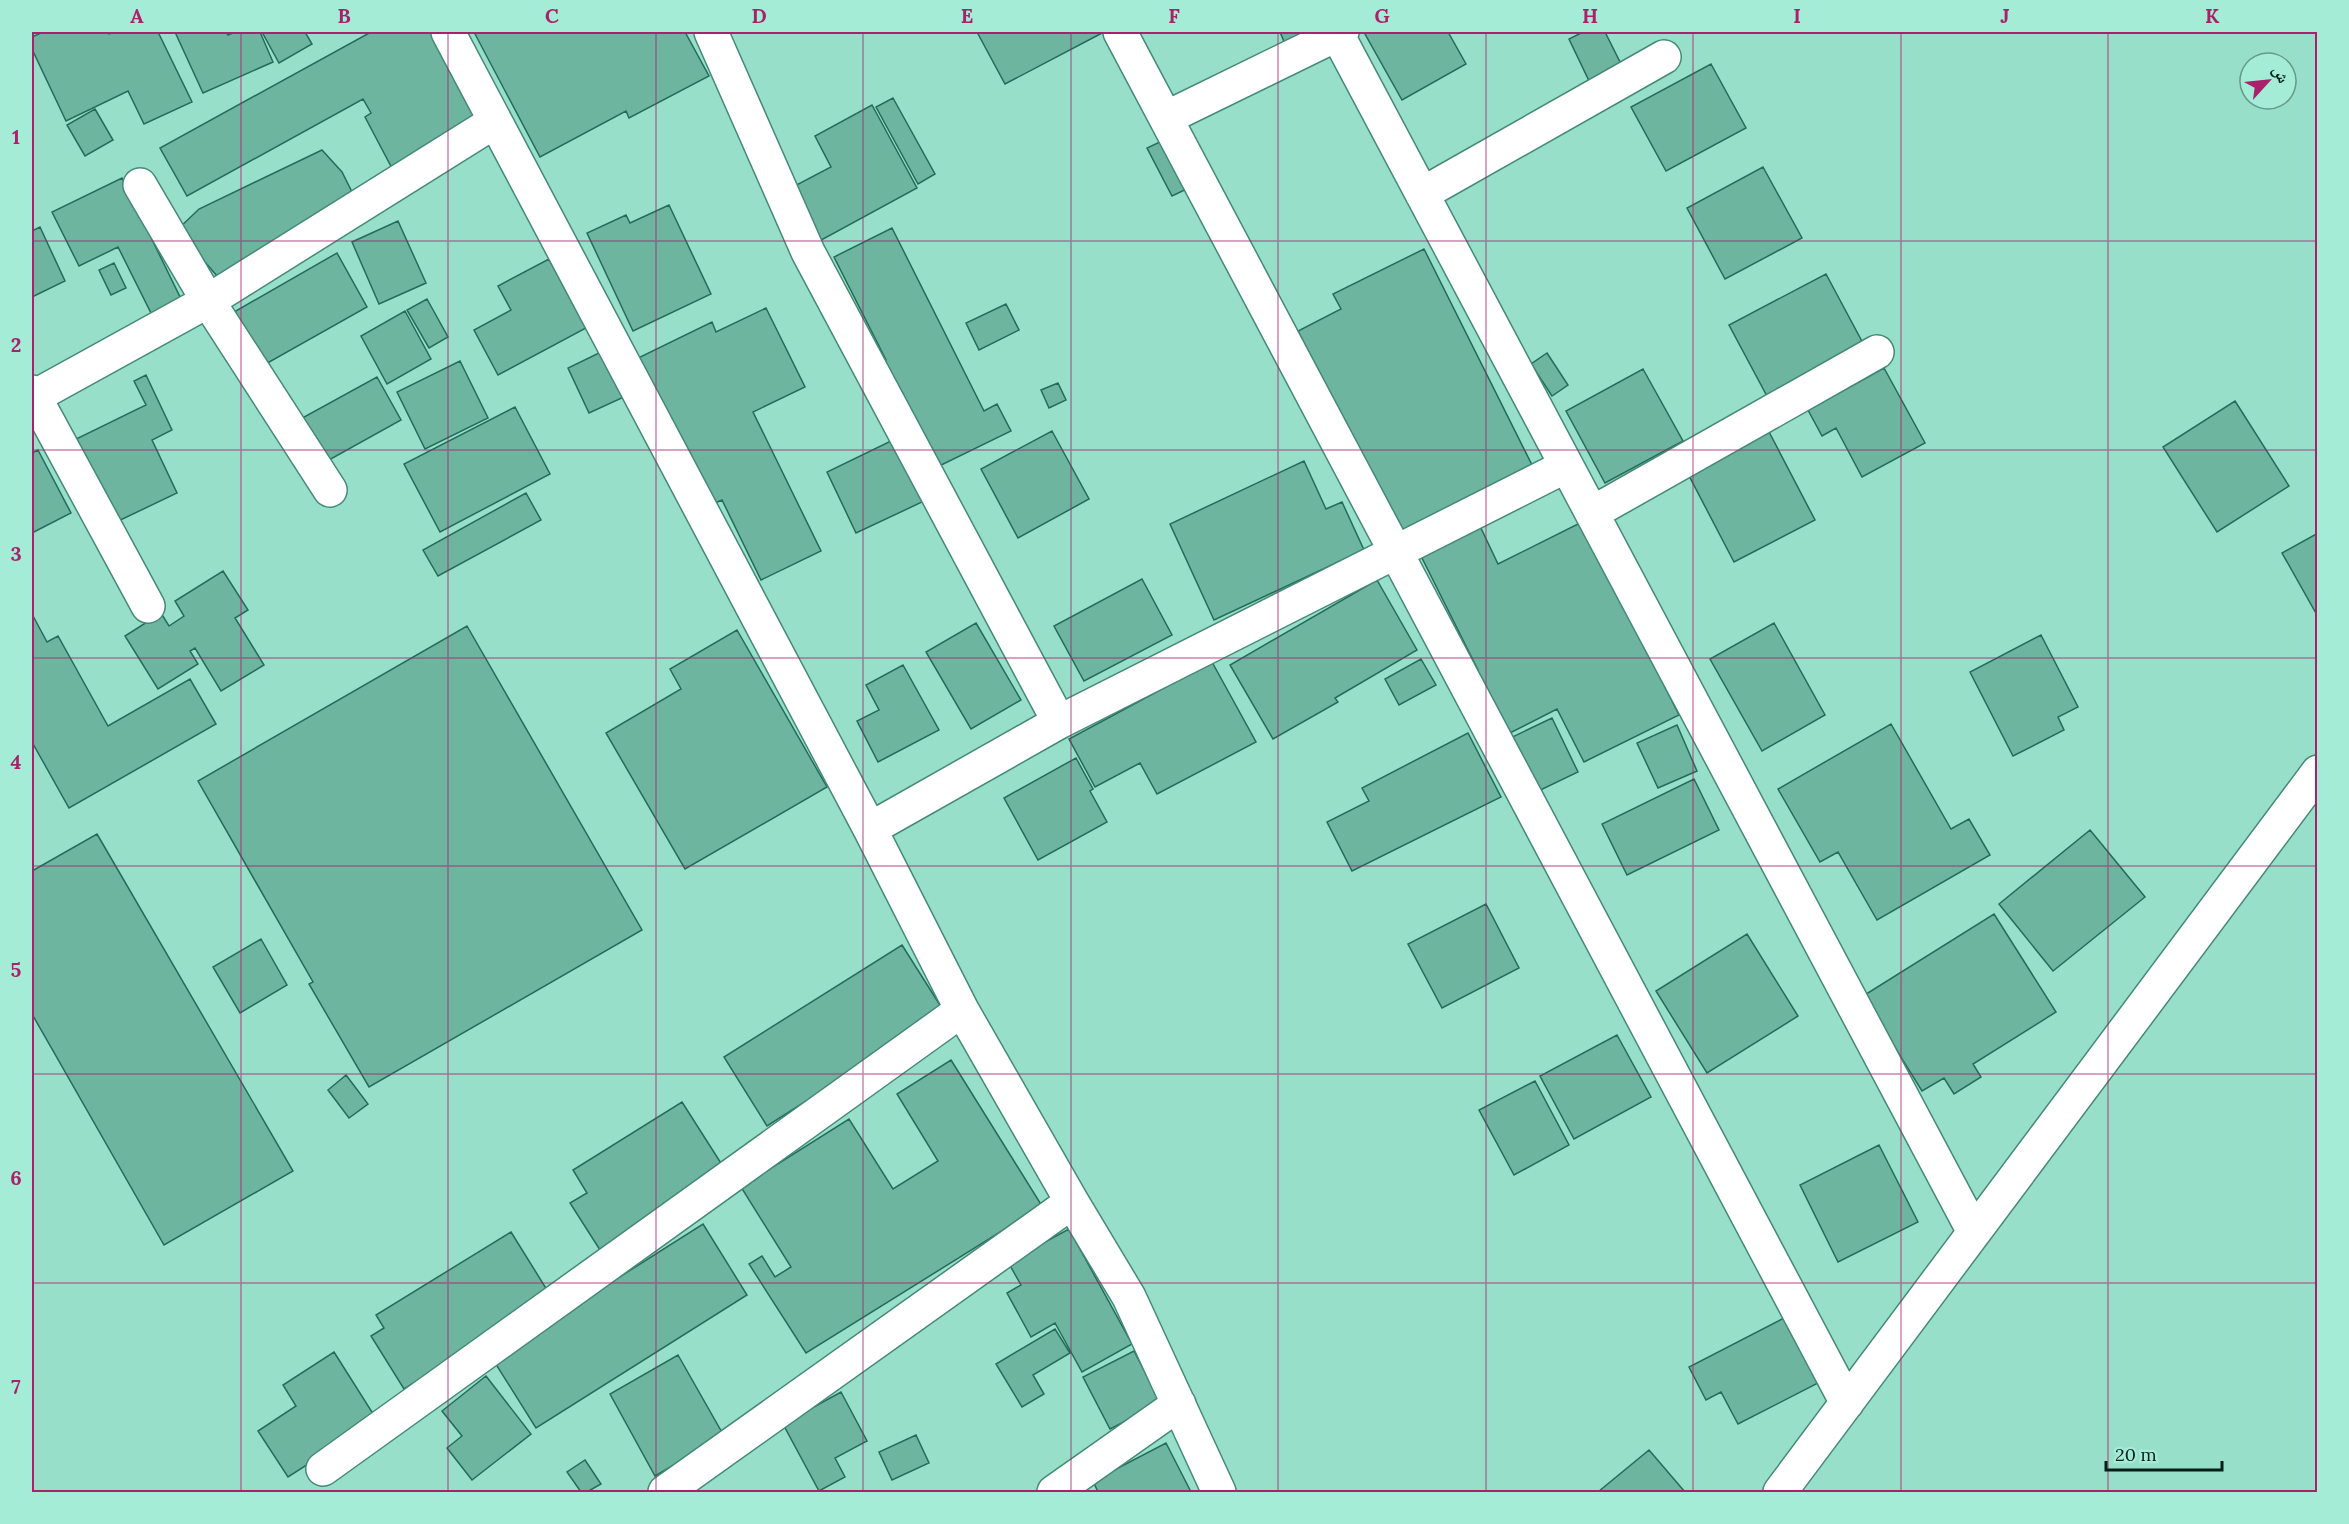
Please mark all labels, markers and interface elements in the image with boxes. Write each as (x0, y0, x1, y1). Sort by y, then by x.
text: A (130, 3, 144, 28)
text: B (337, 3, 351, 28)
text: C (545, 3, 559, 28)
text: D (751, 3, 767, 28)
text: E (961, 3, 973, 28)
text: F (1168, 3, 1180, 28)
text: G (1374, 3, 1390, 28)
text: H (1582, 3, 1598, 28)
text: I (1793, 3, 1801, 28)
text: J (2000, 3, 2010, 28)
text: K (2205, 3, 2220, 28)
north arrow (2238, 51, 2298, 111)
text: ش (2269, 62, 2294, 86)
text: 1 (12, 124, 20, 149)
text: 2 (11, 332, 21, 357)
text: 3 (10, 541, 22, 566)
text: 4 (11, 749, 22, 774)
text: 5 (11, 957, 22, 982)
text: 6 (10, 1165, 22, 1190)
text: 7 (11, 1374, 21, 1399)
scale bar (2106, 1434, 2222, 1472)
text: 20 m (2115, 1443, 2157, 1466)

